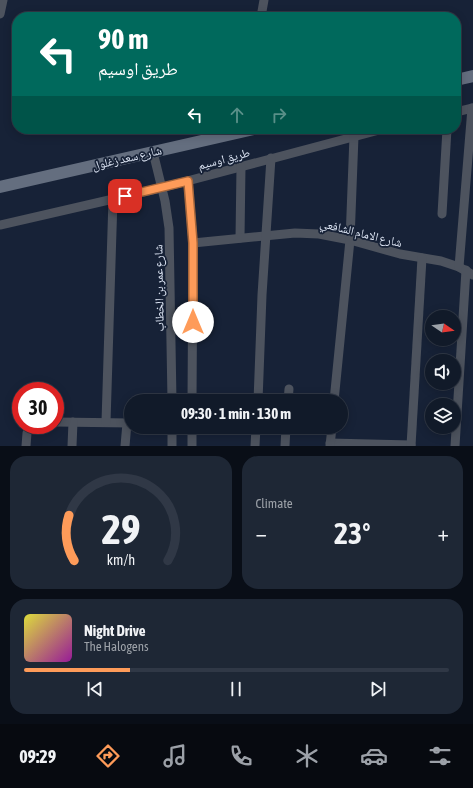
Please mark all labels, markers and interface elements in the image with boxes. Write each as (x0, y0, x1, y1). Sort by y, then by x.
text: 90 m (98, 23, 148, 55)
icon: left (32, 28, 84, 80)
text: طريق اوسيم (98, 58, 178, 79)
icon: left (184, 104, 206, 126)
icon: ahead (226, 104, 248, 126)
icon: right (268, 104, 290, 126)
street label: شارع سعد زغلول (91, 143, 164, 174)
street label: طريق اوسيم (196, 145, 252, 174)
pin (108, 179, 142, 213)
icon: arrive (114, 185, 136, 207)
street label: شارع الامام الشافعي (318, 216, 404, 253)
street label: شارع عمر بن الخطاب (151, 244, 168, 332)
position arrow (172, 301, 214, 343)
north arrow (425, 310, 461, 346)
map controls (425, 310, 461, 434)
button: sound (425, 354, 461, 390)
speed limit sign: 30 (12, 382, 64, 434)
button: layers (425, 398, 461, 434)
text: 09:30 · 1 min · 130 m (181, 405, 291, 422)
text: Climate (256, 496, 293, 511)
text: 29 (101, 504, 140, 552)
text: 23° (334, 516, 370, 550)
text: − (256, 520, 267, 546)
text: + (438, 520, 449, 546)
text: km/h (107, 551, 135, 567)
text: Night Drive (84, 622, 146, 639)
text: The Halogens (84, 639, 149, 654)
icon: previous (84, 678, 106, 700)
icon: pause (225, 678, 247, 700)
icon: next (367, 678, 389, 700)
icon: directions (94, 742, 122, 770)
icon: music (161, 742, 189, 770)
icon: phone (227, 742, 255, 770)
icon: climate (293, 742, 321, 770)
icon: car (360, 742, 388, 770)
icon: filters (426, 742, 454, 770)
text: 09:29 (19, 746, 56, 767)

